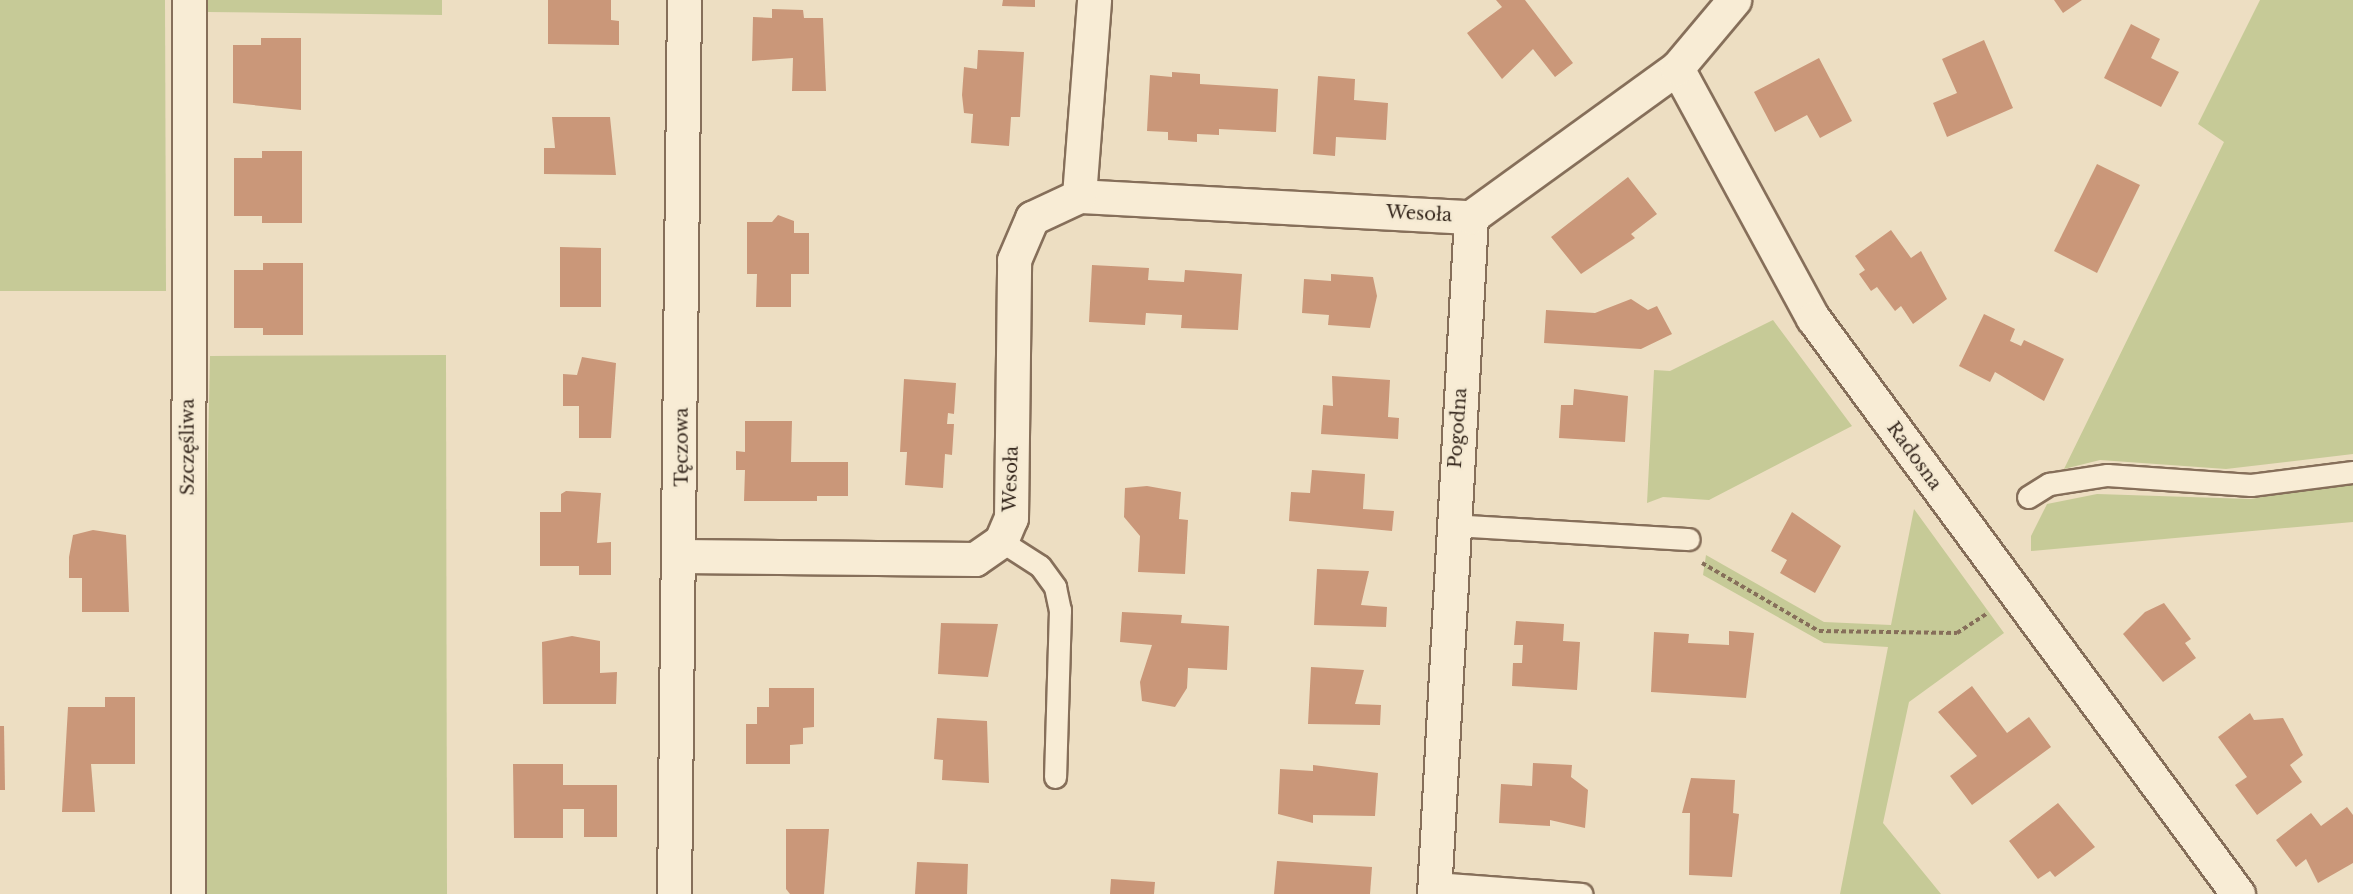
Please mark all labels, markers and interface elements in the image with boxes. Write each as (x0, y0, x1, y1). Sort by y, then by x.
street label: Wesoła (1386, 201, 1452, 227)
street label: Pogodna (1444, 387, 1472, 469)
street label: Szczęśliwa (177, 399, 199, 495)
street label: Tęczowa (671, 407, 693, 487)
street label: Radosna (1882, 418, 1946, 494)
street label: Wesoła (999, 446, 1023, 512)

